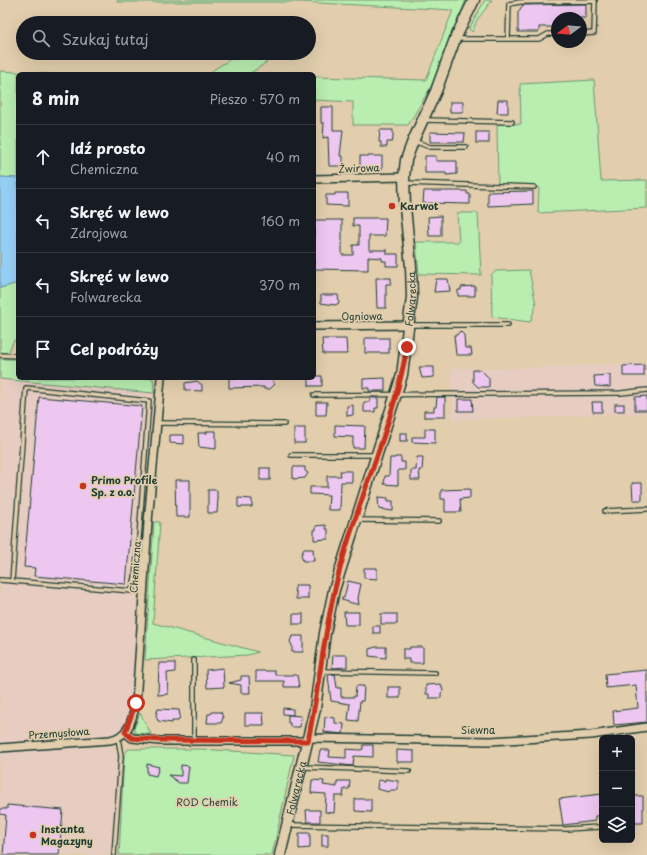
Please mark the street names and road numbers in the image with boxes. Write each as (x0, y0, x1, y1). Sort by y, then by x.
street label: Żwirowa (338, 159, 381, 176)
street label: Folwarecka (400, 270, 419, 327)
street label: Ogniowa (341, 308, 384, 323)
street label: Chemiczna (125, 540, 144, 594)
street label: Siewna (461, 722, 496, 737)
street label: Przemysłowa (28, 723, 91, 743)
street label: Folwarecka (282, 758, 310, 816)

